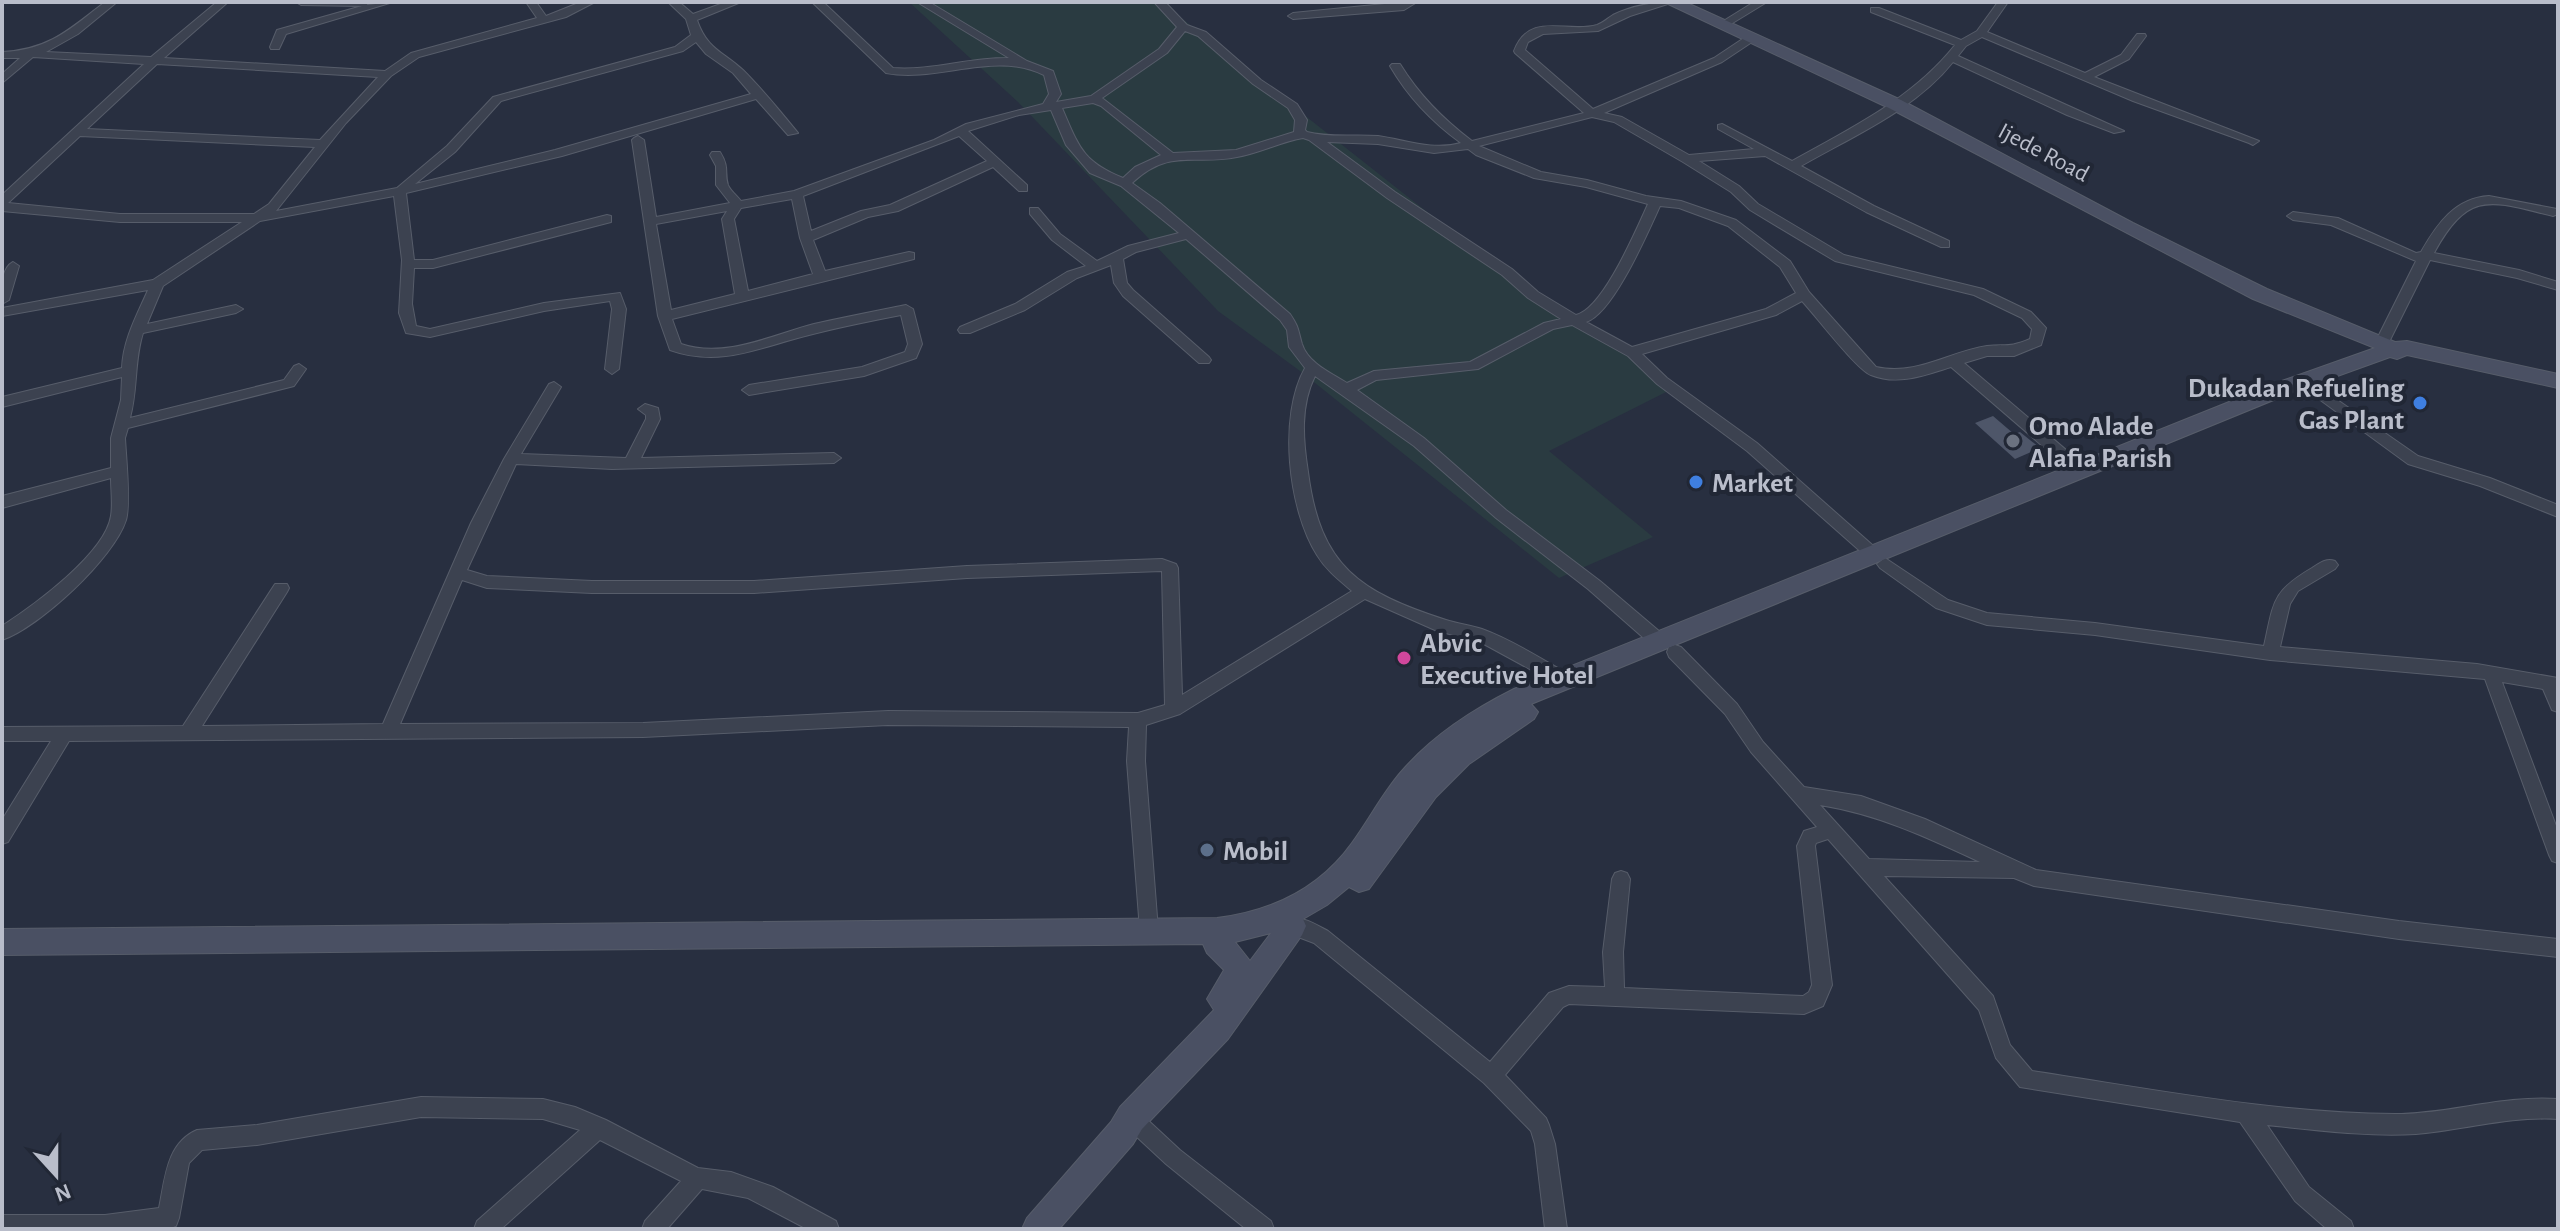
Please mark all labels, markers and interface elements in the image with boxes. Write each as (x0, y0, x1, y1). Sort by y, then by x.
street label: Ijede Road (1994, 119, 2093, 187)
place label: Dukadan Refueling Gas Plant (2188, 375, 2405, 435)
marker: Dukadan Refueling Gas Plant (2411, 394, 2429, 412)
place label: Omo Alade Alafia Parish (2029, 413, 2172, 473)
marker: Omo Alade Alafia Parish (2004, 432, 2022, 450)
place label: Market (1712, 470, 1793, 498)
marker: Market (1687, 473, 1705, 491)
place label: Abvic Executive Hotel (1420, 630, 1594, 690)
marker: Abvic Executive Hotel (1395, 649, 1413, 667)
place label: Mobil (1223, 838, 1288, 866)
marker: Mobil (1198, 841, 1216, 859)
north arrow (16, 1135, 96, 1215)
text: N (52, 1180, 74, 1206)

